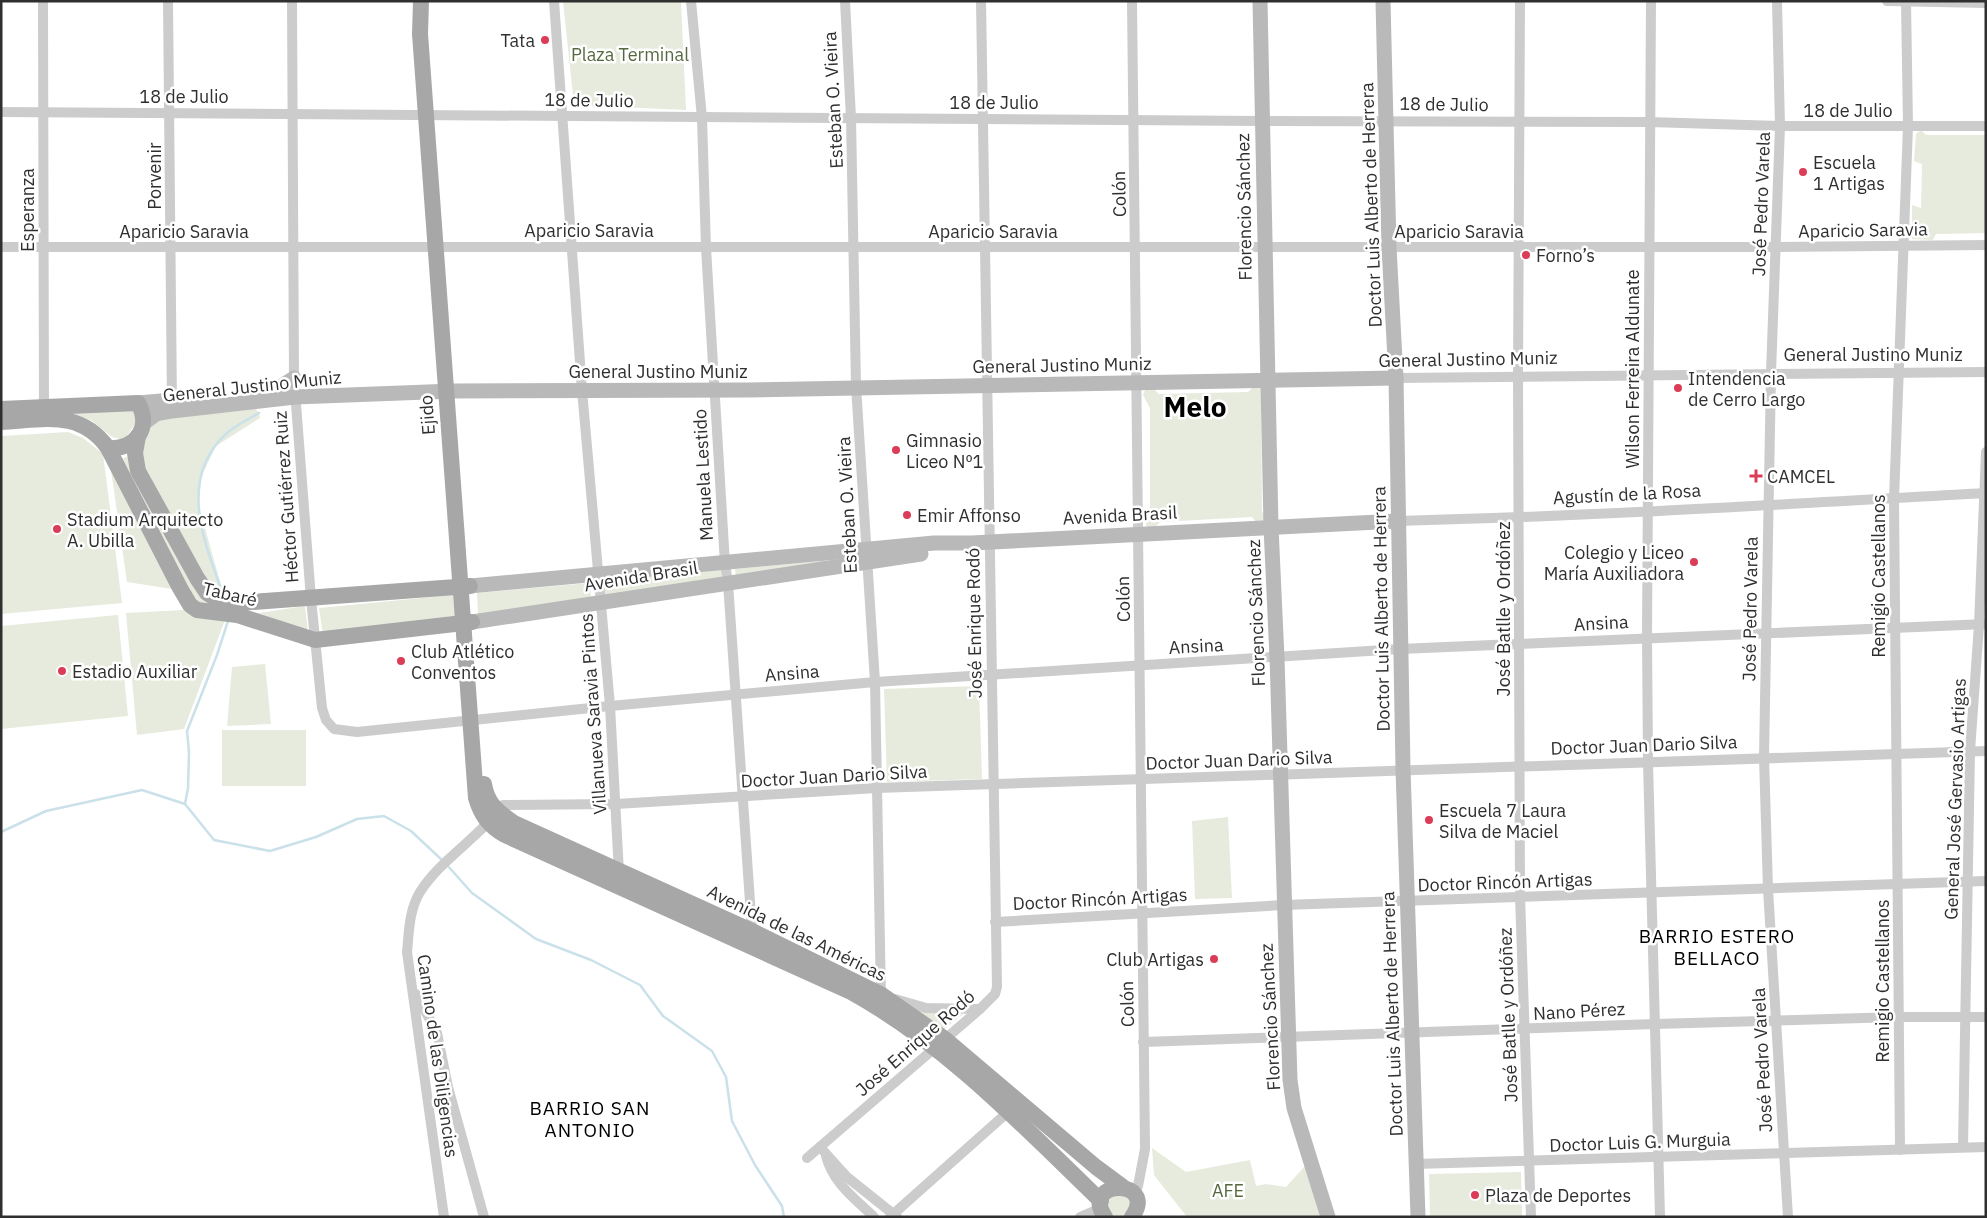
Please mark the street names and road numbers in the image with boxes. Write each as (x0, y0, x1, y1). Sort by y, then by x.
street label: Esteban O. Vieira (818, 31, 848, 169)
street label: Doctor Luis Alberto de Herrera (1355, 82, 1387, 328)
street label: 18 de Julio (139, 85, 229, 108)
street label: 18 de Julio (544, 88, 634, 112)
street label: 18 de Julio (949, 91, 1039, 114)
street label: 18 de Julio (1399, 92, 1489, 116)
street label: 18 de Julio (1803, 99, 1893, 122)
street label: José Pedro Varela (1747, 131, 1775, 277)
street label: Florencio Sánchez (1231, 133, 1257, 281)
street label: Porvenir (143, 142, 166, 210)
street label: Esperanza (16, 168, 39, 252)
street label: Colón (1107, 171, 1131, 217)
street label: Aparicio Saravia (1798, 217, 1928, 243)
street label: Aparicio Saravia (524, 219, 654, 242)
street label: Aparicio Saravia (119, 220, 249, 243)
street label: Aparicio Saravia (928, 220, 1058, 243)
street label: Aparicio Saravia (1394, 220, 1524, 243)
street label: Wilson Ferreira Aldunate (1621, 269, 1644, 469)
street label: General Justino Muniz (1783, 343, 1963, 366)
street label: General Justino Muniz (1378, 346, 1558, 372)
street label: General Justino Muniz (972, 352, 1152, 378)
street label: General Justino Muniz (568, 360, 748, 383)
street label: General Justino Muniz (162, 365, 342, 407)
street label: Ejido (414, 394, 440, 436)
street label: Manuela Lestido (688, 408, 718, 542)
street label: Héctor Gutiérrez Ruiz (269, 410, 303, 584)
street label: Esteban O. Vieira (832, 436, 862, 574)
street label: Agustín de la Rosa (1552, 479, 1702, 509)
street label: Doctor Luis Alberto de Herrera (1367, 486, 1395, 732)
street label: Remigio Castellanos (1867, 494, 1890, 658)
street label: Avenida Brasil (1062, 501, 1178, 529)
street label: José Batlle y Ordóñez (1492, 521, 1515, 697)
street label: José Pedro Varela (1737, 536, 1763, 682)
street label: Florencio Sánchez (1242, 539, 1270, 687)
street label: José Enrique Rodó (961, 547, 987, 699)
street label: Avenida Brasil (582, 556, 700, 596)
street label: Colón (1111, 576, 1135, 622)
street label: Tabaré (201, 577, 260, 611)
street label: Ansina (1573, 610, 1629, 636)
street label: Villanueva Saravia Pintos (574, 613, 612, 815)
street label: Ansina (1168, 633, 1224, 659)
street label: Ansina (764, 659, 821, 687)
street label: General José Gervasio Artigas (1939, 678, 1971, 920)
street label: Doctor Juan Dario Silva (1550, 730, 1738, 760)
street label: Doctor Juan Dario Silva (1145, 745, 1333, 775)
street label: Doctor Juan Dario Silva (740, 760, 928, 792)
street label: Doctor Rincón Artigas (1417, 867, 1593, 897)
street label: Avenida de las Américas (704, 880, 890, 986)
street label: Doctor Rincón Artigas (1012, 883, 1188, 915)
street label: Doctor Luis Alberto de Herrera (1376, 891, 1408, 1137)
street label: Remigio Castellanos (1871, 899, 1894, 1063)
street label: José Batlle y Ordóñez (1493, 927, 1523, 1103)
street label: Florencio Sánchez (1255, 943, 1285, 1091)
street label: Camino de las Diligencias (412, 953, 464, 1159)
street label: Colón (1115, 981, 1139, 1027)
street label: José Enrique Rodó (851, 985, 979, 1101)
street label: José Pedro Varela (1747, 987, 1777, 1133)
street label: Nano Pérez (1532, 997, 1626, 1025)
street label: Doctor Luis G. Murguia (1549, 1127, 1731, 1157)

